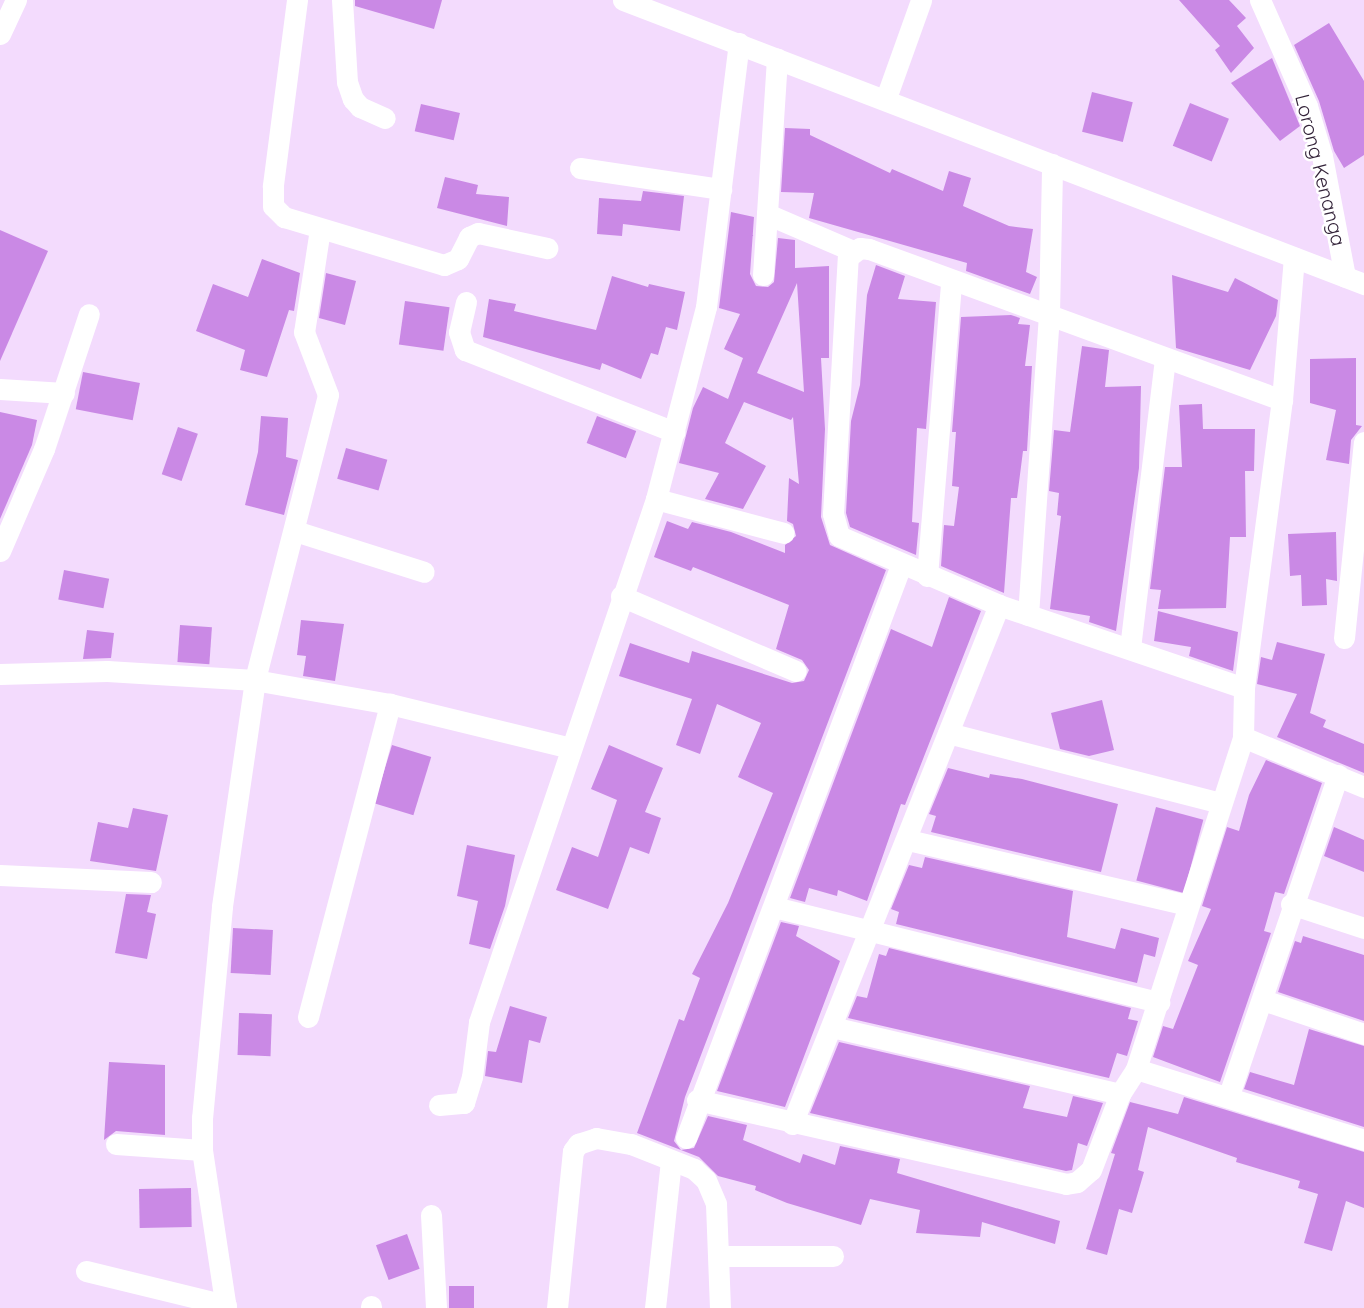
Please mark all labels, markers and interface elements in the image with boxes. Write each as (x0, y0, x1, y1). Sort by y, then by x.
street label: Lorong Kenanga (1291, 92, 1351, 248)

